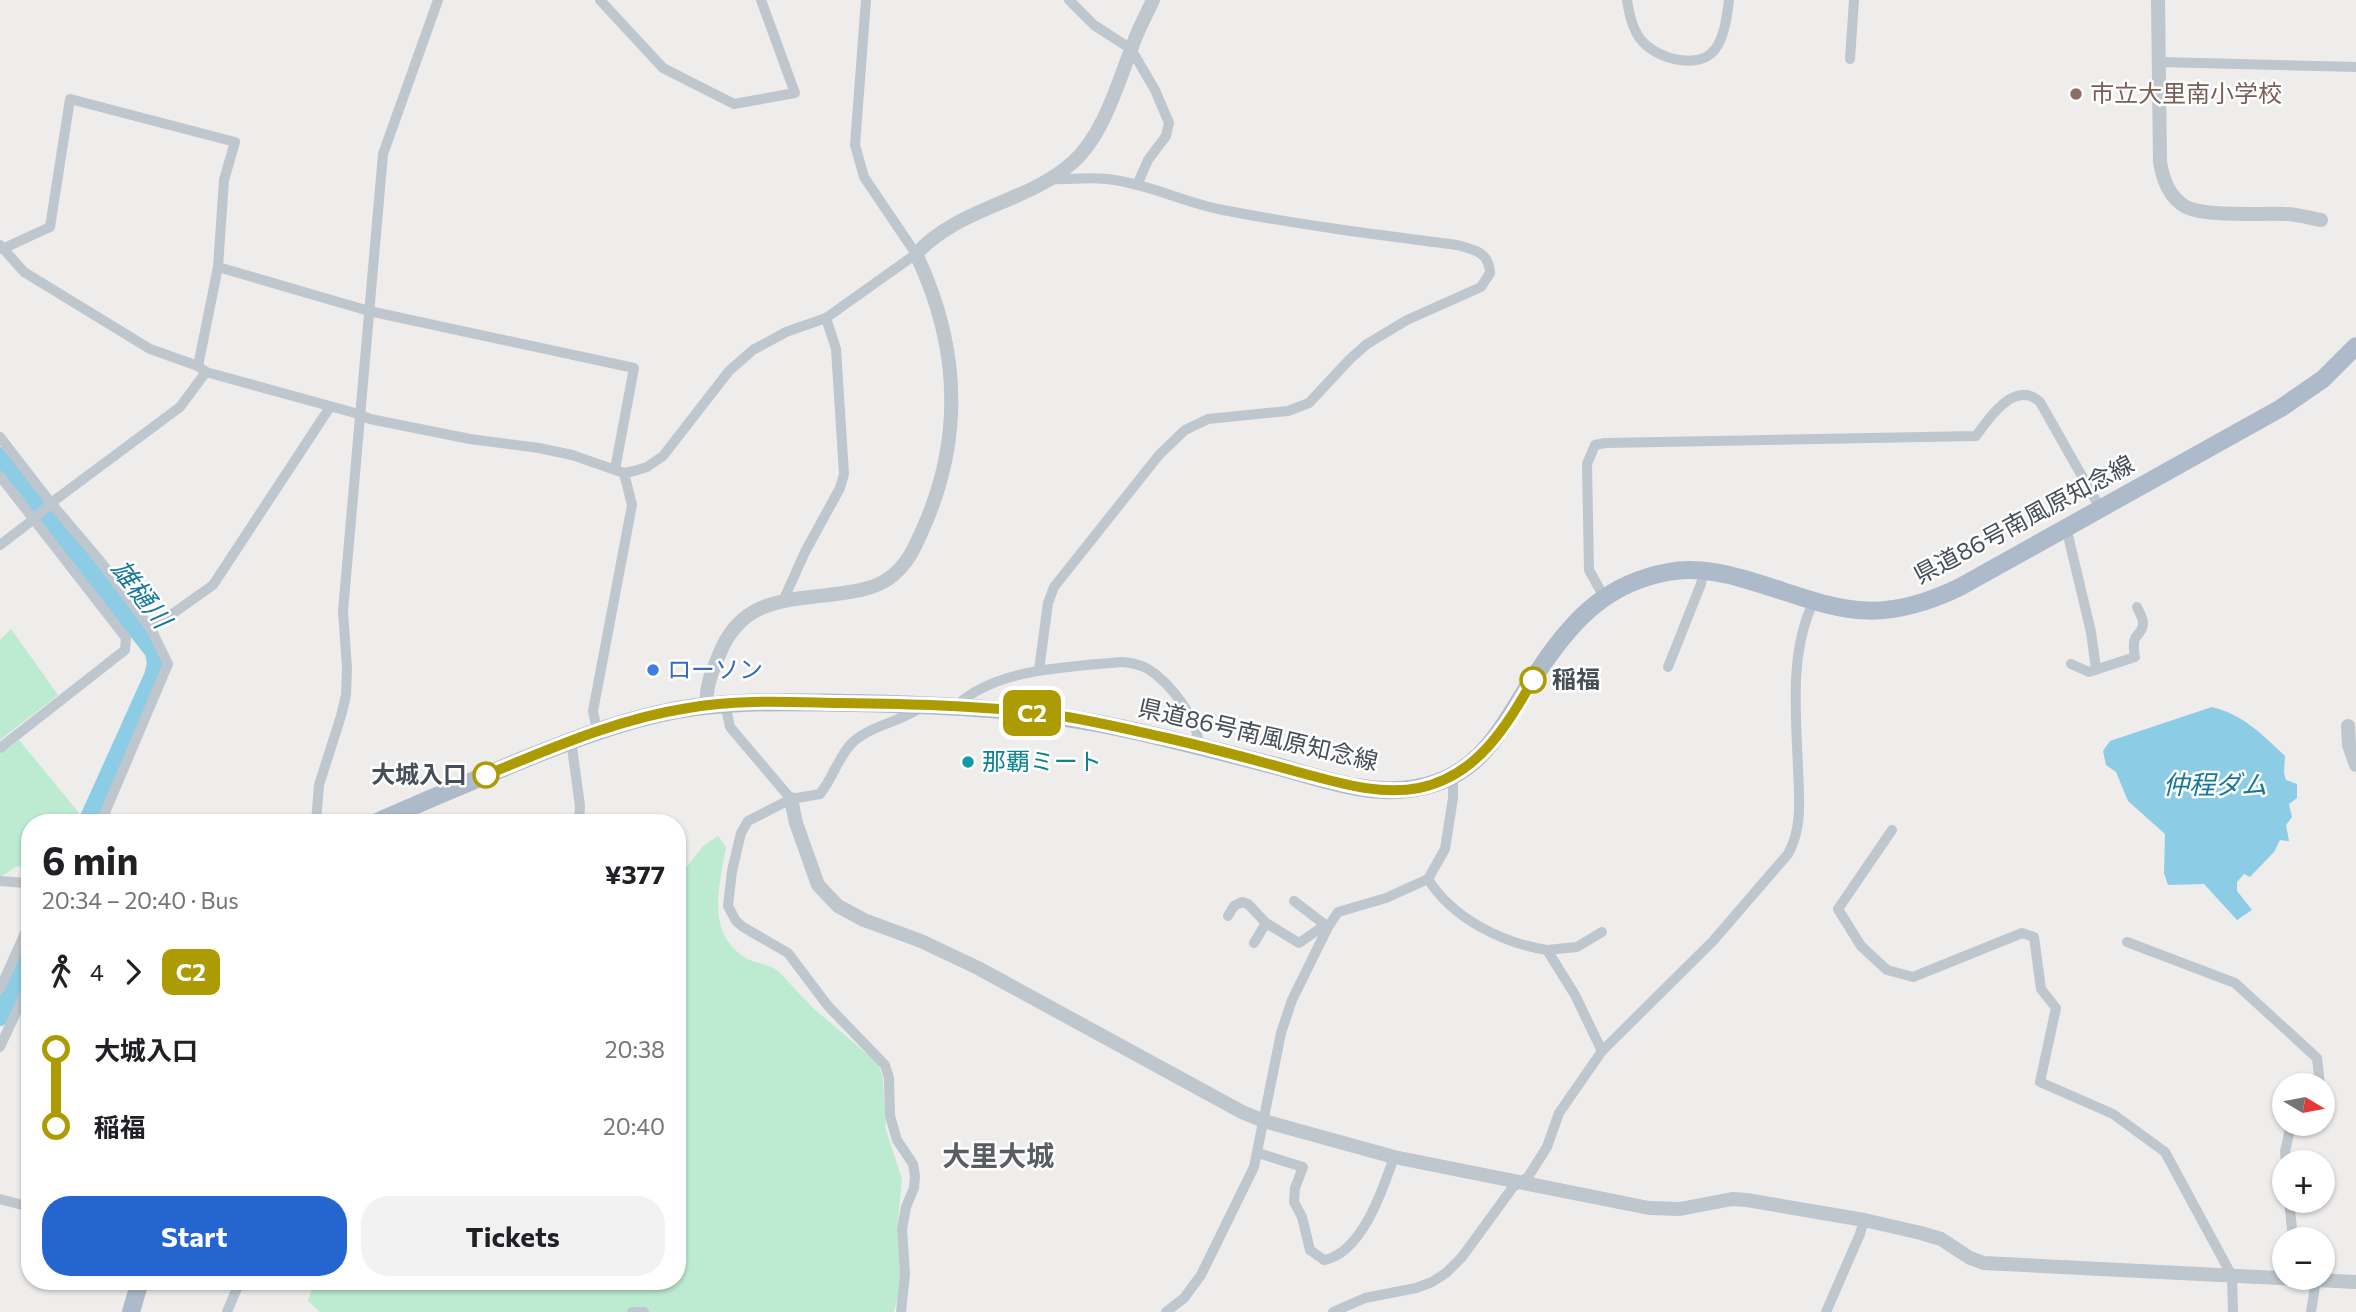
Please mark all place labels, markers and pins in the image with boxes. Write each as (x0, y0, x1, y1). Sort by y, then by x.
place label: 市立大里南小学校 (2090, 78, 2282, 107)
marker: 市立大里南小学校 (2068, 86, 2084, 102)
place label: ローソン (667, 654, 763, 683)
marker: ローソン (645, 662, 661, 678)
place label: 稲福 (1552, 664, 1600, 693)
marker: 稲福 (1520, 667, 1546, 693)
place label: 那覇ミート (982, 746, 1102, 775)
marker: 那覇ミート (960, 754, 976, 770)
place label: 大城入口 (371, 759, 467, 788)
marker: 大城入口 (473, 762, 499, 788)

